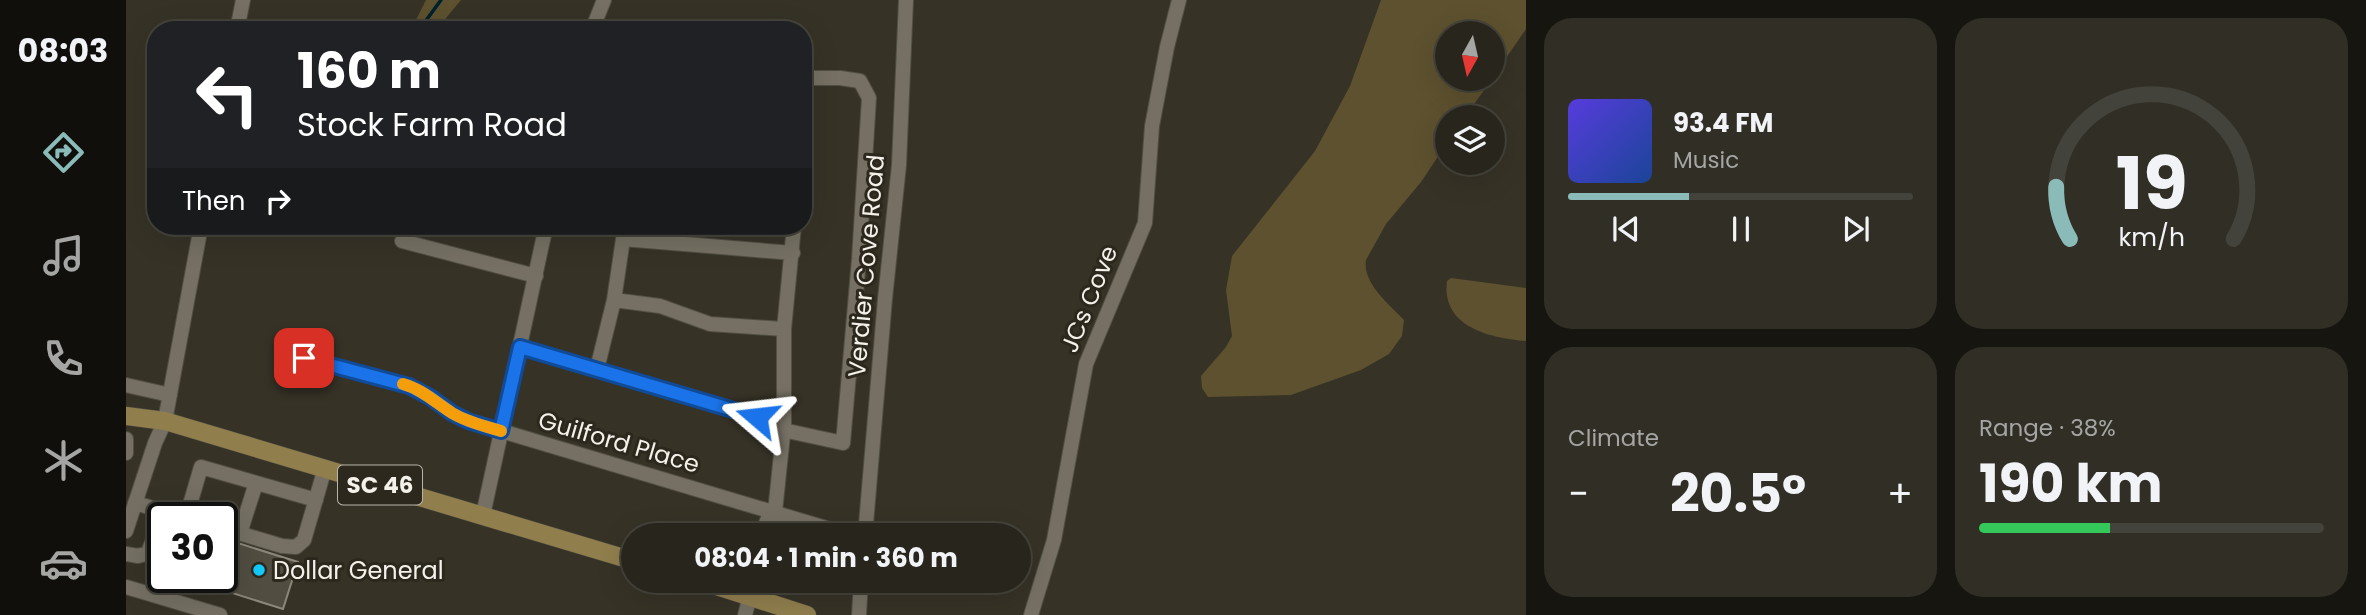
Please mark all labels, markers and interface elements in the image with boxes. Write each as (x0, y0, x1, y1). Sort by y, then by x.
north arrow (1435, 21, 1505, 91)
map controls (1435, 21, 1505, 175)
text: 08:03 (18, 28, 108, 73)
text: 160 m (297, 37, 441, 105)
icon: left (182, 49, 273, 140)
text: Stock Farm Road (297, 102, 567, 147)
button: layers (1435, 105, 1505, 175)
text: 93.4 FM (1673, 105, 1773, 141)
icon: directions (39, 128, 88, 177)
text: 19 (2115, 134, 2188, 235)
text: Music (1673, 144, 1739, 176)
street label: Verdier Cove Road (840, 153, 892, 379)
icon: right (259, 182, 297, 220)
text: Then (182, 183, 245, 219)
icon: previous (1607, 210, 1645, 248)
icon: pause (1722, 210, 1760, 248)
icon: next (1837, 210, 1875, 248)
text: km/h (2118, 220, 2185, 255)
icon: music (39, 231, 88, 280)
street label: JCs Cove (1053, 241, 1125, 357)
pin (274, 328, 334, 388)
icon: phone (39, 334, 88, 383)
icon: arrive (285, 339, 323, 377)
position arrow (720, 380, 794, 454)
street label: Guilford Place (535, 403, 703, 481)
text: Range · 38% (1979, 412, 2116, 444)
text: Climate (1568, 422, 1659, 454)
icon: climate (39, 436, 88, 485)
text: 190 km (1979, 447, 2163, 520)
text: 20.5° (1670, 457, 1806, 530)
road number: SC 46 (338, 466, 422, 505)
text: − (1568, 467, 1589, 520)
text: + (1887, 467, 1913, 520)
speed limit sign: 30 (147, 502, 238, 593)
icon: car (39, 539, 88, 588)
text: 08:04 · 1 min · 360 m (694, 540, 958, 576)
place label: Dollar General (273, 554, 444, 587)
marker: Dollar General (251, 562, 267, 578)

